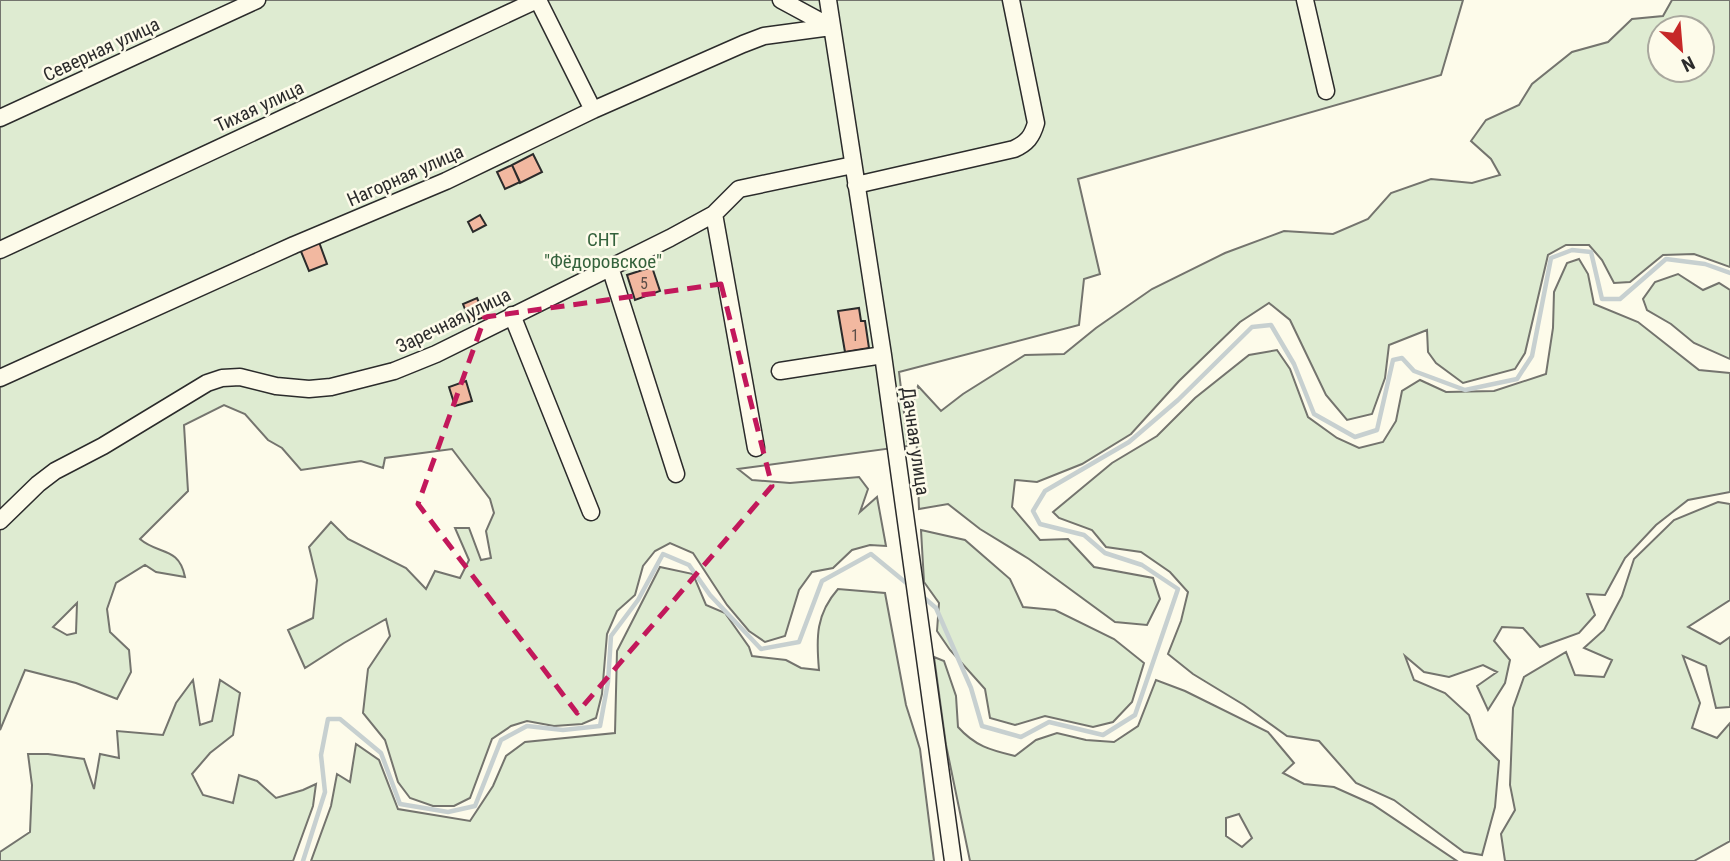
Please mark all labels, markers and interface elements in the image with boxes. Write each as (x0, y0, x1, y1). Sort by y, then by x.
street label: Северная улица (39, 12, 163, 86)
north arrow (1646, 14, 1716, 84)
text: N (1678, 51, 1699, 77)
street label: Тихая улица (211, 76, 307, 137)
street label: Нагорная улица (343, 140, 467, 211)
park label: СНТ "Фёдоровское" (544, 228, 662, 273)
house number: 5 (640, 274, 648, 293)
street label: Заречная улица (392, 283, 514, 358)
house number: 1 (851, 326, 859, 345)
street label: Дачная улица (897, 385, 934, 497)

